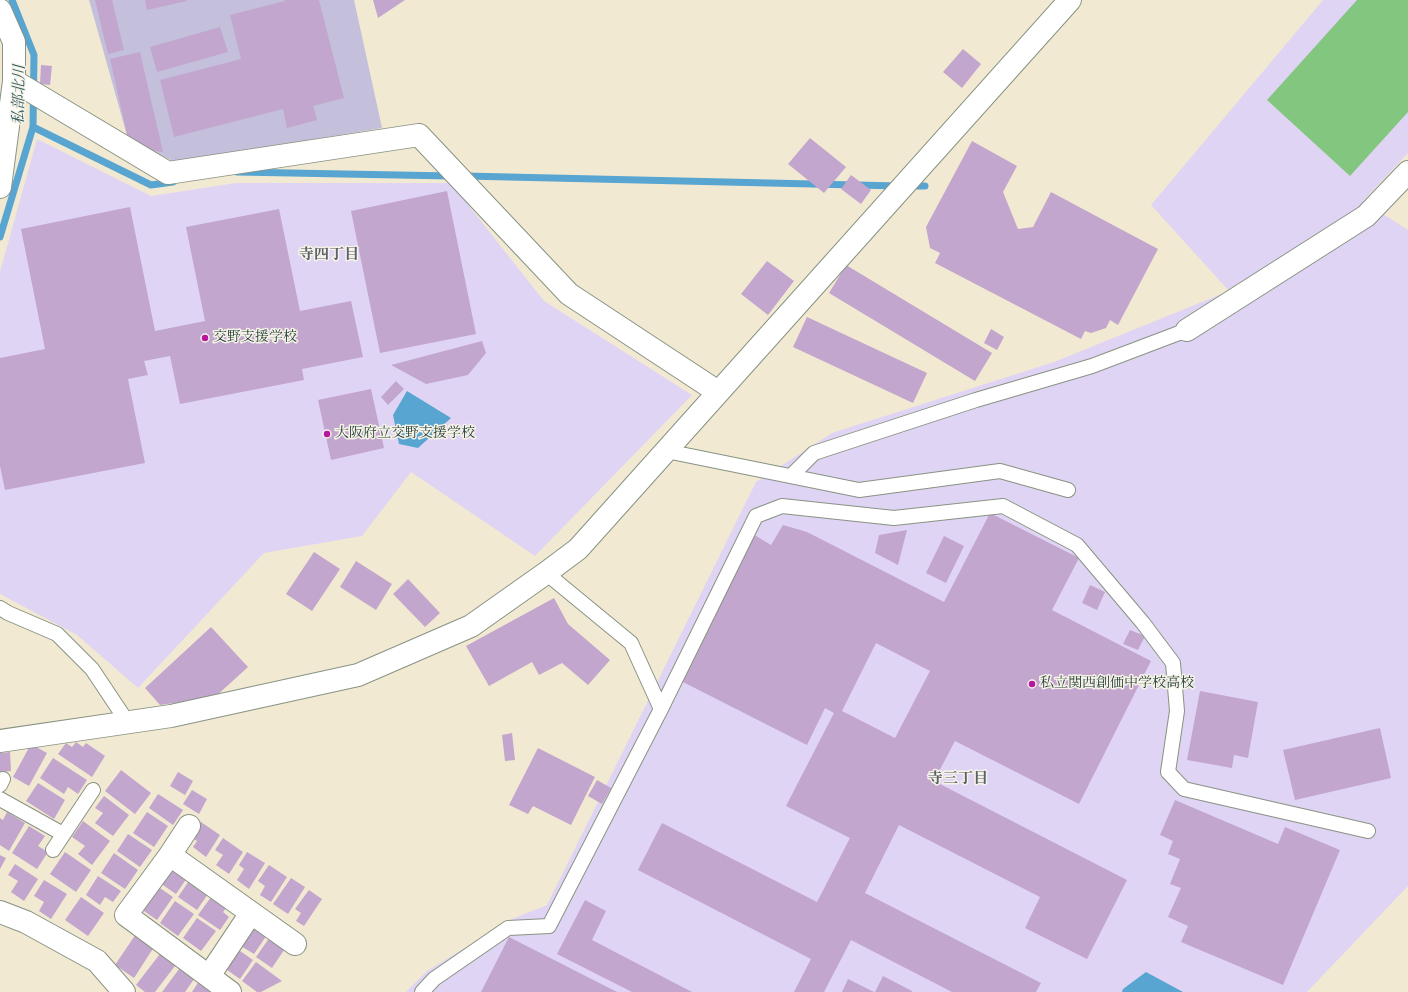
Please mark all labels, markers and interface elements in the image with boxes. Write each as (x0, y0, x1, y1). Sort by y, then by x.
water label: 私部北川 (10, 65, 30, 125)
district label: 寺四丁目 (299, 246, 359, 264)
place label: 交野支援学校 (213, 330, 297, 346)
marker: 交野支援学校 (200, 333, 210, 343)
place label: 大阪府立交野支援学校 (335, 426, 475, 442)
marker: 大阪府立交野支援学校 (322, 429, 332, 439)
place label: 私立関西創価中学校高校 (1040, 676, 1194, 692)
marker: 私立関西創価中学校高校 (1027, 679, 1037, 689)
district label: 寺三丁目 (928, 770, 988, 788)

